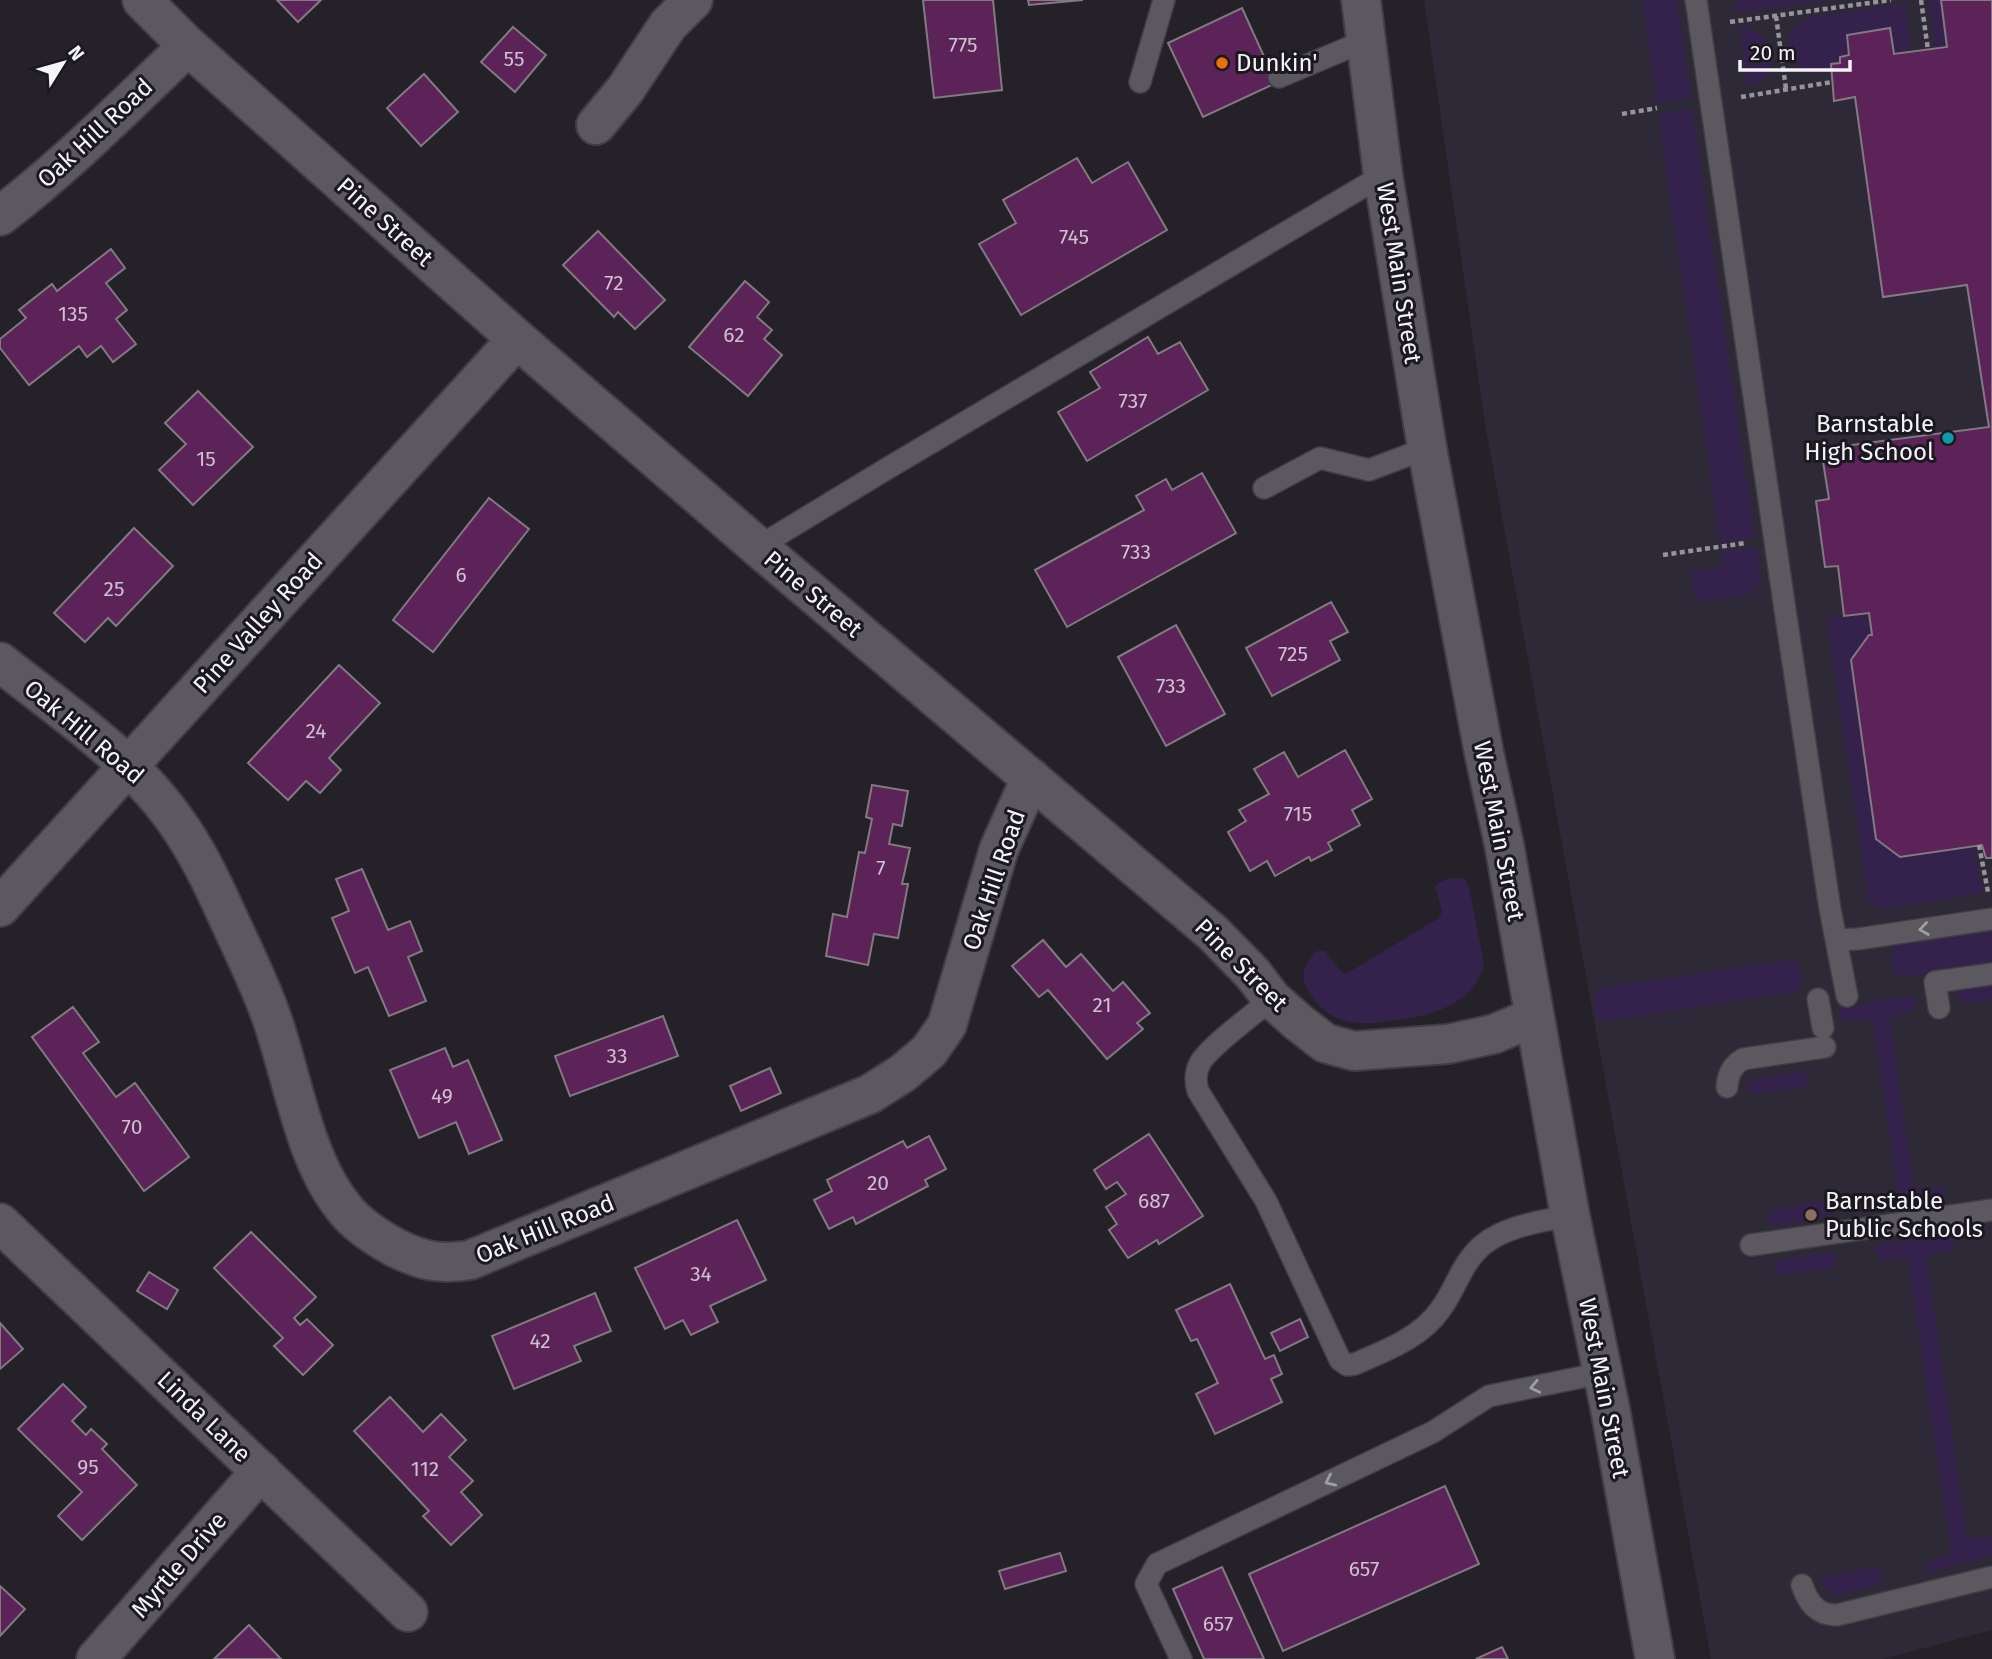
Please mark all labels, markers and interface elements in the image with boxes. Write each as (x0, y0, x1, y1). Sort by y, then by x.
north arrow (28, 28, 98, 98)
scale bar (1740, 28, 1850, 72)
house number: 775 (949, 32, 977, 58)
text: 20 m (1750, 40, 1796, 66)
text: N (63, 41, 89, 65)
house number: 55 (504, 46, 524, 72)
place label: Dunkin' (1236, 49, 1318, 77)
marker: Dunkin' (1214, 55, 1230, 71)
street label: Oak Hill Road (32, 73, 158, 193)
street label: Pine Street (331, 172, 439, 273)
street label: West Main Street (1371, 180, 1427, 366)
house number: 745 (1059, 224, 1089, 250)
house number: 72 (604, 270, 624, 296)
house number: 135 (58, 301, 88, 327)
house number: 62 (723, 322, 745, 348)
house number: 737 (1119, 388, 1147, 414)
place label: Barnstable High School (1804, 410, 1934, 466)
marker: Barnstable High School (1940, 430, 1956, 446)
house number: 15 (196, 446, 216, 472)
house number: 733 (1121, 539, 1151, 565)
street label: Pine Street (758, 545, 868, 643)
street label: Pine Valley Road (187, 547, 329, 699)
house number: 6 (455, 562, 467, 588)
house number: 25 (104, 576, 124, 602)
house number: 725 (1278, 641, 1308, 667)
house number: 733 (1156, 673, 1186, 699)
street label: Oak Hill Road (19, 674, 149, 790)
house number: 24 (306, 718, 327, 744)
street label: West Main Street (1468, 739, 1530, 924)
house number: 715 (1284, 801, 1312, 827)
street label: Oak Hill Road (957, 806, 1031, 954)
house number: 7 (876, 855, 886, 881)
street label: Pine Street (1189, 913, 1293, 1017)
one-way arrow (1919, 921, 1930, 936)
house number: 21 (1093, 992, 1111, 1018)
house number: 33 (607, 1043, 627, 1069)
house number: 49 (431, 1083, 453, 1109)
house number: 70 (122, 1114, 142, 1140)
house number: 20 (867, 1170, 889, 1196)
place label: Barnstable Public Schools (1825, 1187, 1983, 1243)
street label: Oak Hill Road (472, 1188, 618, 1270)
house number: 687 (1138, 1188, 1170, 1214)
marker: Barnstable Public Schools (1803, 1207, 1819, 1223)
house number: 34 (690, 1261, 712, 1287)
street label: West Main Street (1573, 1296, 1635, 1481)
house number: 42 (529, 1328, 551, 1354)
street label: Linda Lane (152, 1366, 256, 1468)
one-way arrow (1529, 1378, 1541, 1393)
house number: 95 (77, 1454, 99, 1480)
house number: 112 (411, 1456, 439, 1482)
one-way arrow (1325, 1473, 1337, 1487)
street label: Myrtle Drive (126, 1506, 232, 1624)
house number: 657 (1349, 1556, 1379, 1582)
house number: 657 (1203, 1611, 1233, 1637)

